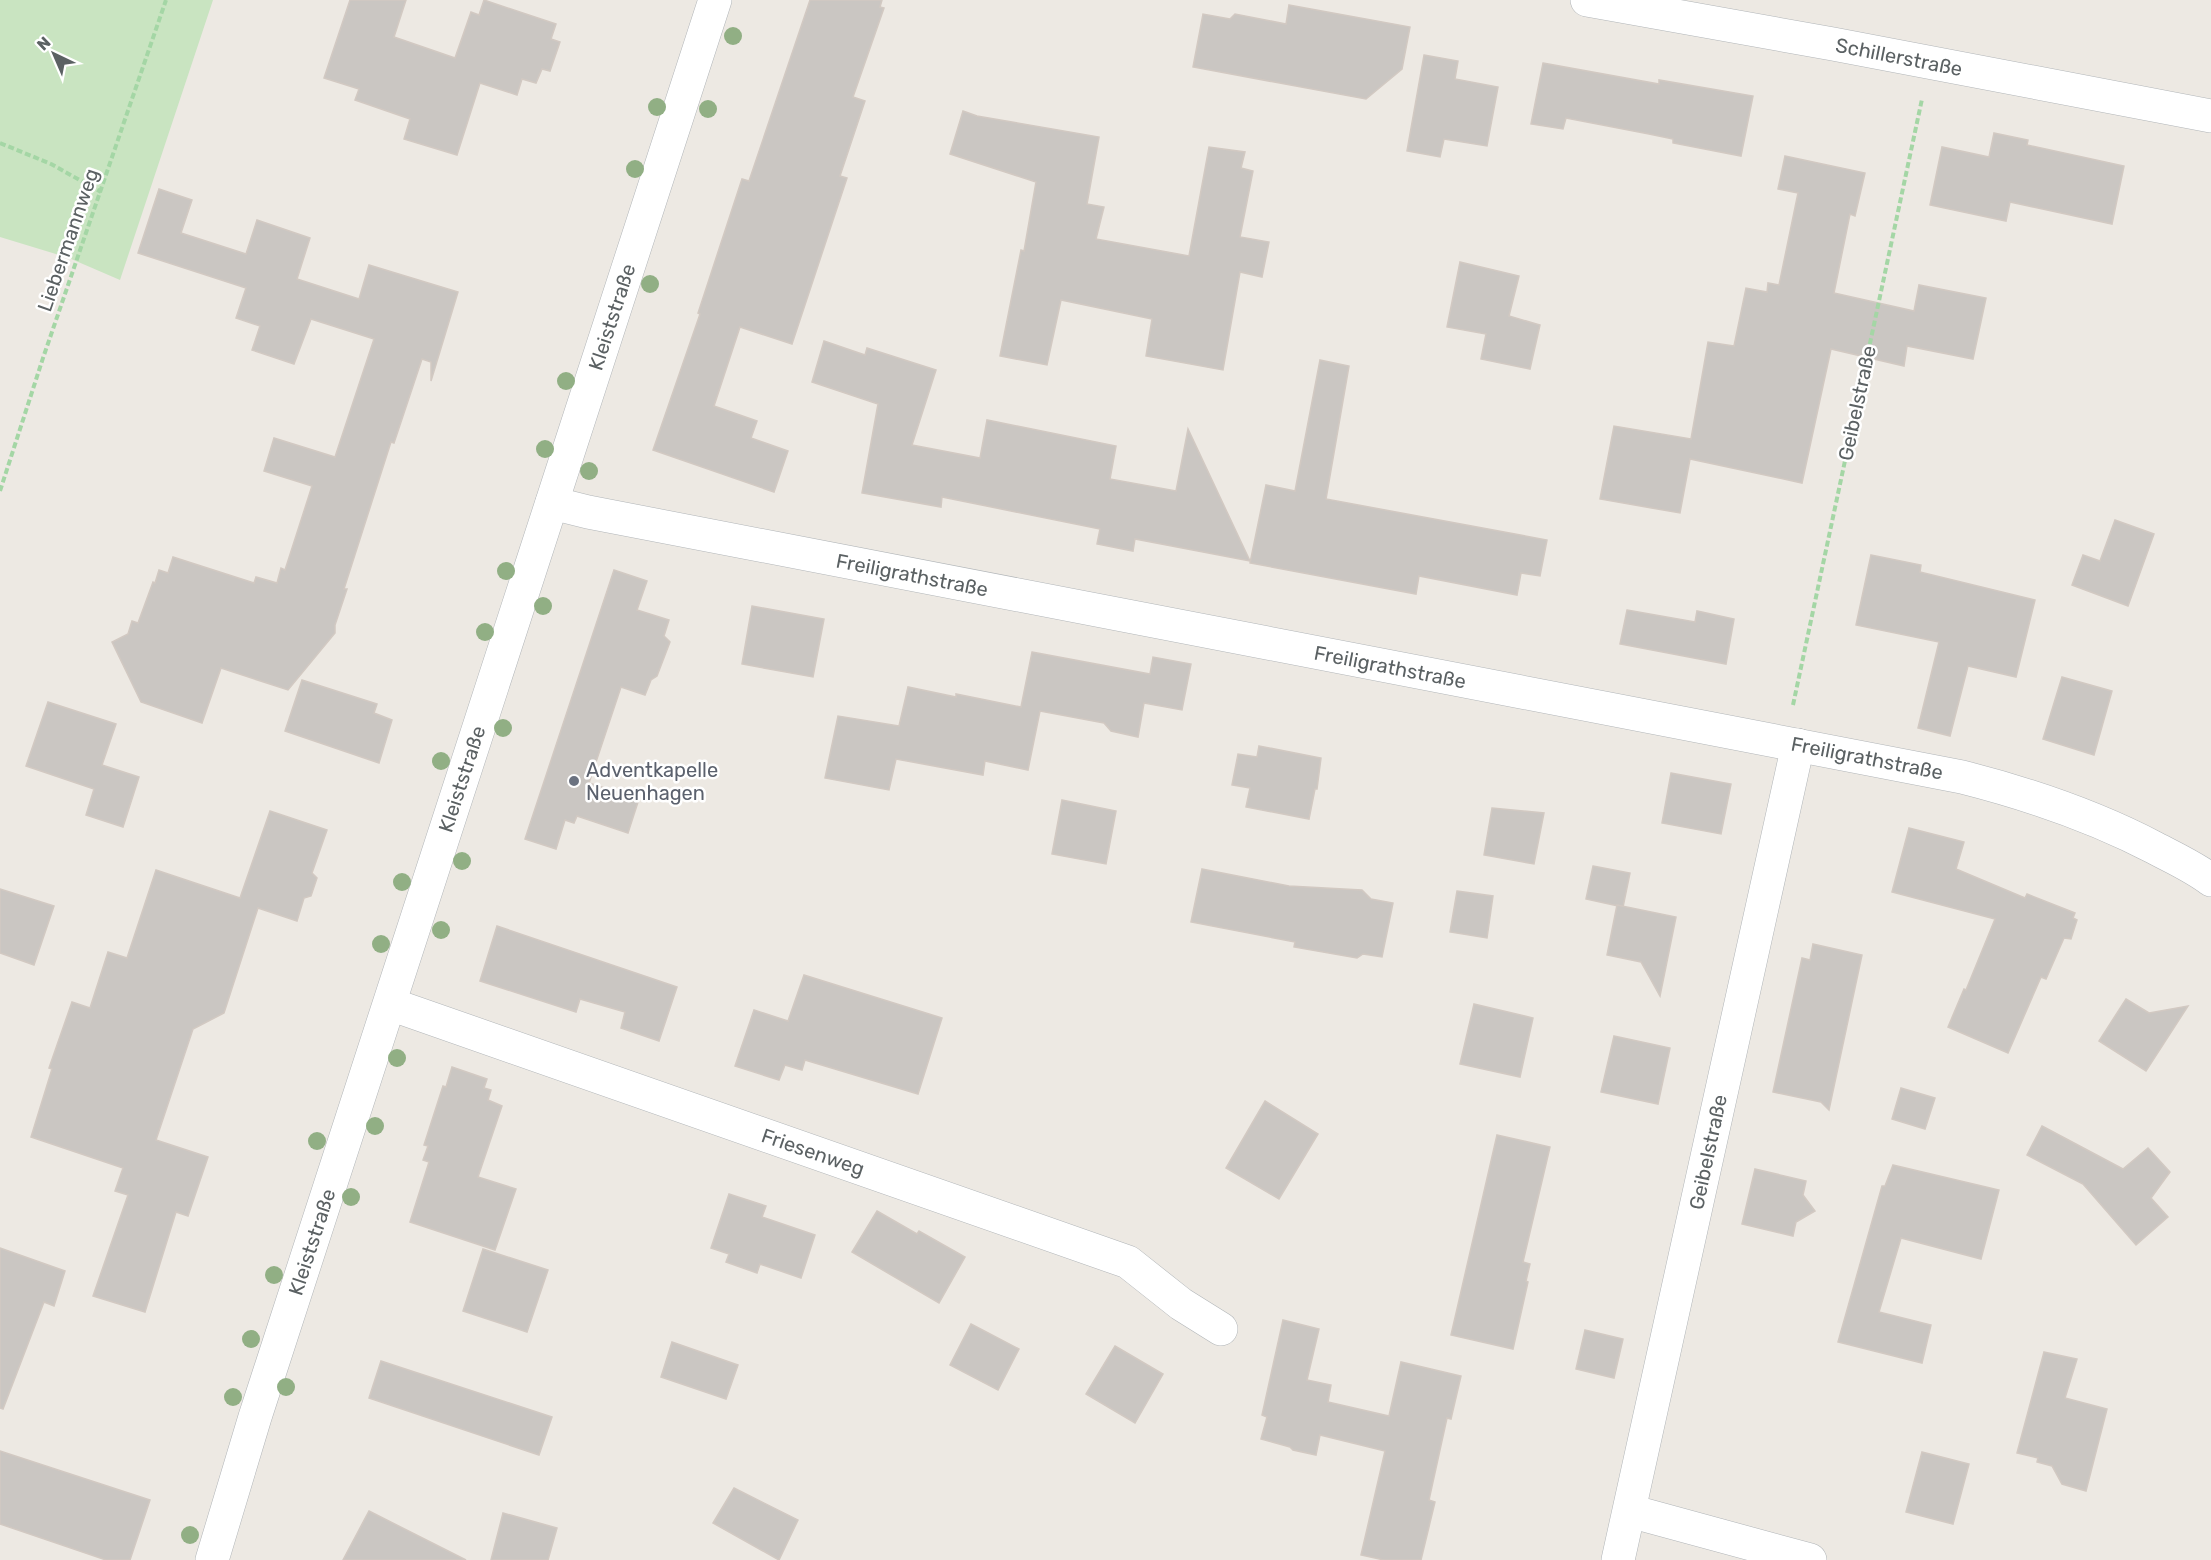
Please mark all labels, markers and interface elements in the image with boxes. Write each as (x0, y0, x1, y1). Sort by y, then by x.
north arrow (24, 24, 84, 84)
text: N (33, 33, 55, 54)
street label: Schillerstraße (1834, 33, 1964, 81)
street label: Liebermannweg (32, 165, 104, 315)
street label: Kleiststraße (584, 261, 640, 373)
street label: Geibelstraße (1833, 343, 1881, 463)
street label: Freiligrathstraße (834, 548, 990, 602)
street label: Freiligrathstraße (1312, 640, 1468, 694)
street label: Kleiststraße (434, 723, 490, 835)
street label: Freiligrathstraße (1789, 731, 1945, 785)
place label: Adventkapelle Neuenhagen (586, 758, 718, 805)
marker: Adventkapelle Neuenhagen (567, 774, 581, 788)
street label: Geibelstraße (1684, 1092, 1732, 1212)
street label: Friesenweg (758, 1123, 868, 1181)
street label: Kleiststraße (284, 1186, 340, 1298)

